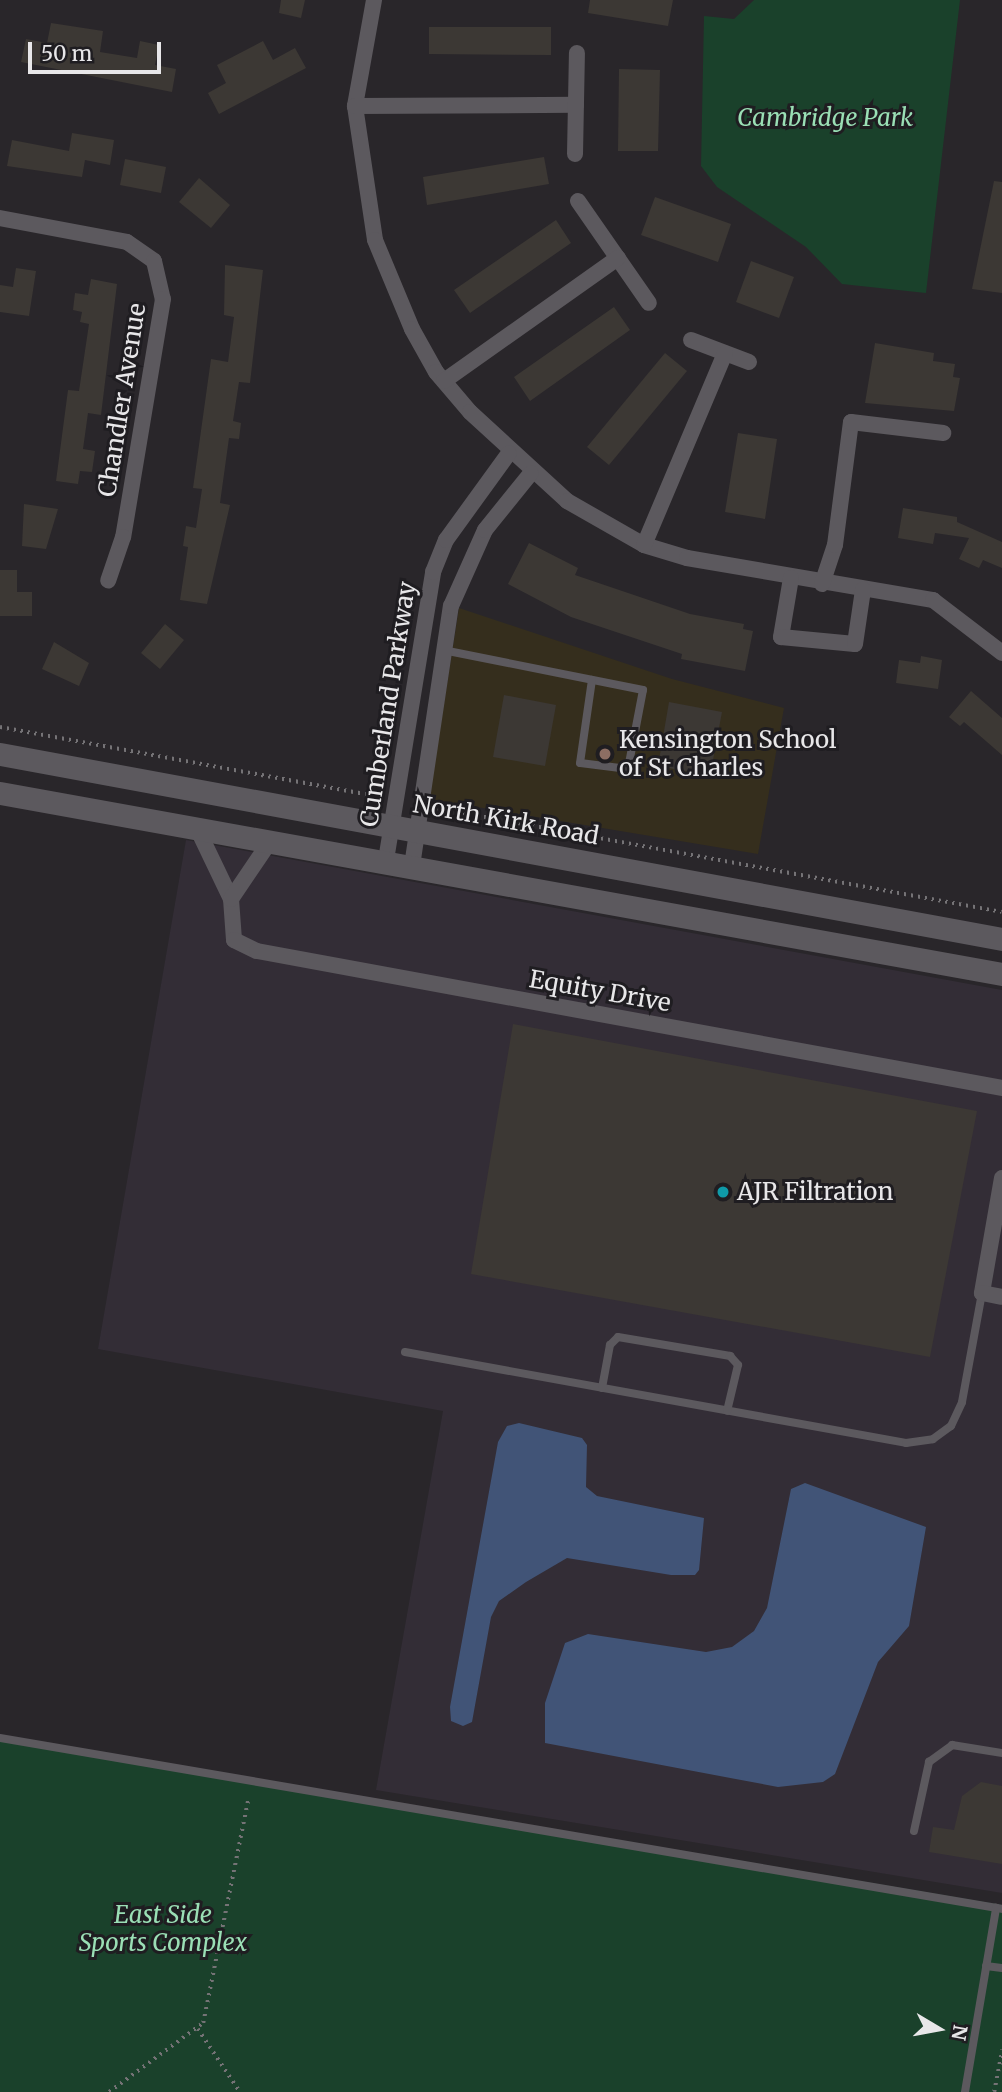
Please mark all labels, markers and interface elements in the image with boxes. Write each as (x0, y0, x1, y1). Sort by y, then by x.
scale bar (32, 28, 164, 72)
text: 50 m (41, 40, 92, 67)
park label: Cambridge Park (737, 104, 913, 132)
street label: Chandler Avenue (92, 301, 152, 499)
street label: Cumberland Parkway (354, 579, 422, 829)
place label: Kensington School of St Charles (619, 726, 836, 782)
marker: Kensington School of St Charles (597, 746, 613, 762)
street label: North Kirk Road (411, 789, 601, 851)
street label: Equity Drive (527, 964, 673, 1018)
place label: AJR Filtration (737, 1178, 893, 1206)
marker: AJR Filtration (715, 1184, 731, 1200)
park label: East Side Sports Complex (79, 1901, 247, 1957)
north arrow (904, 1994, 974, 2064)
text: N (947, 2023, 973, 2042)

